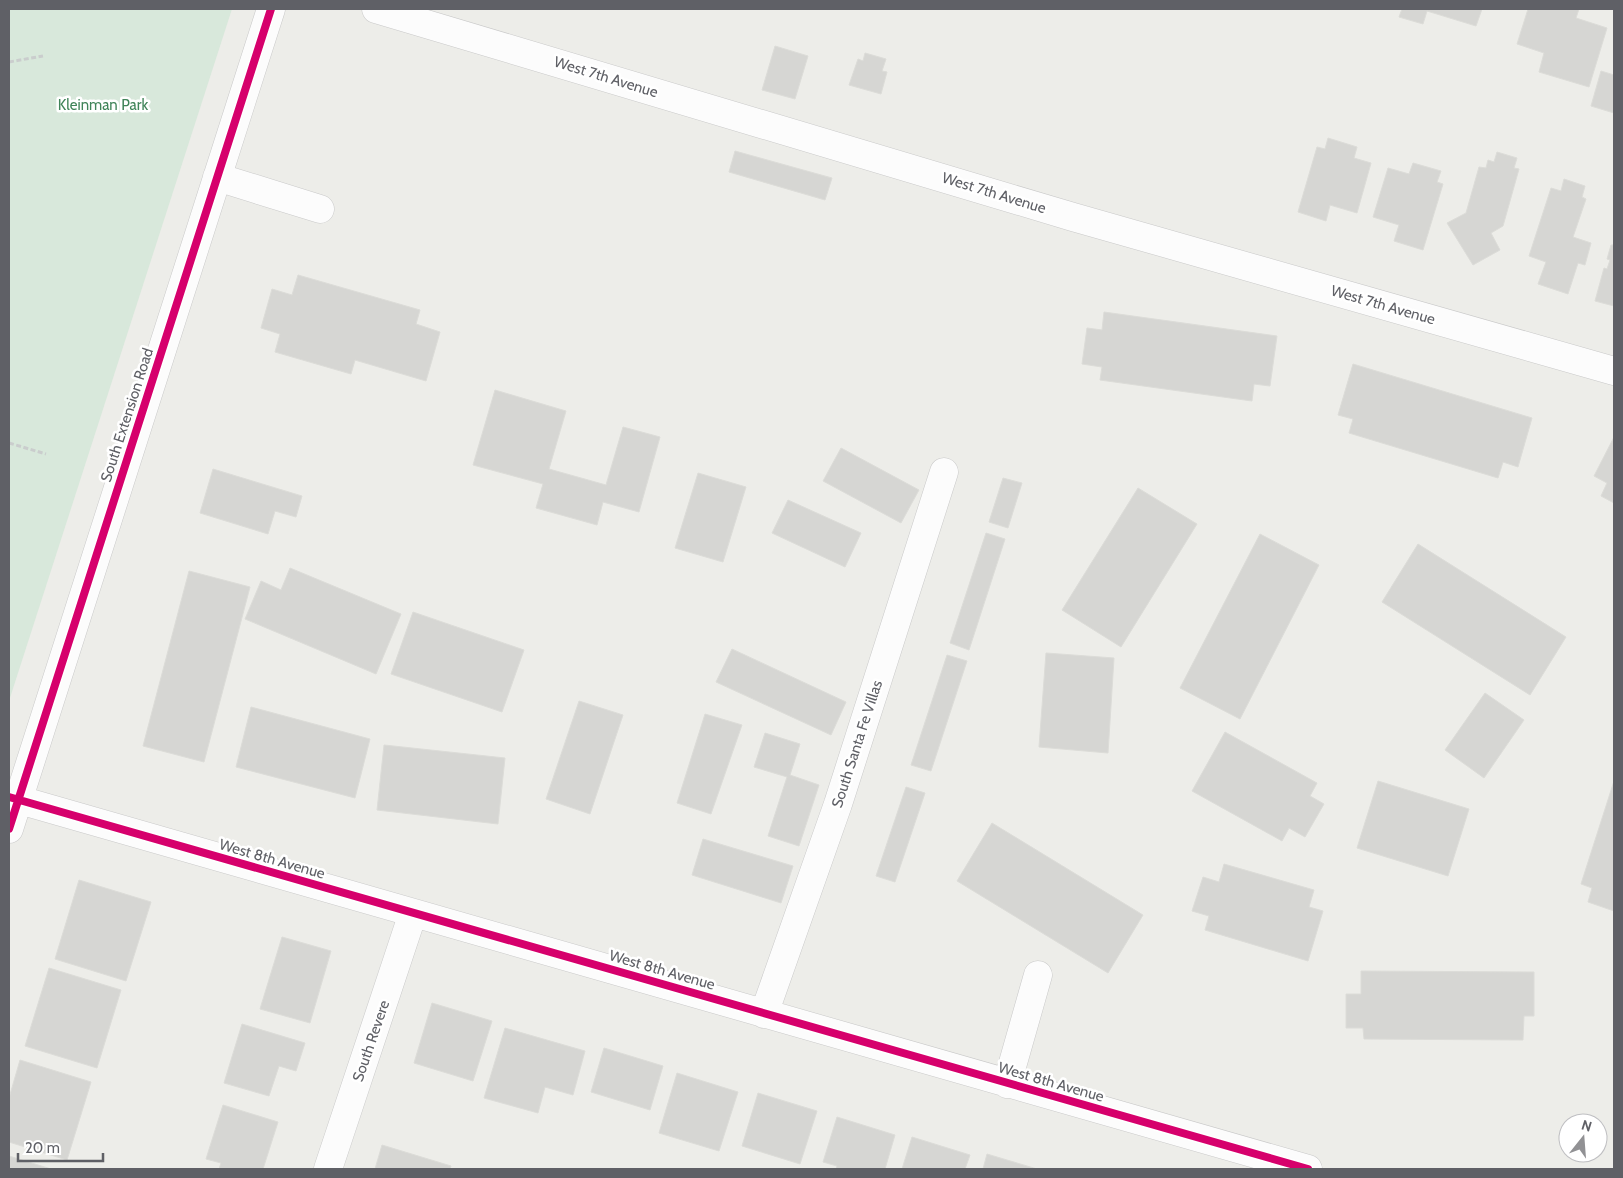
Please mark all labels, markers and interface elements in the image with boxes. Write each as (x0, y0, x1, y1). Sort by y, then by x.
street label: West 7th Avenue (552, 53, 660, 101)
park label: Kleinman Park (58, 96, 148, 114)
street label: West 7th Avenue (940, 169, 1048, 217)
street label: West 7th Avenue (1329, 282, 1437, 329)
street label: South Extension Road (97, 346, 157, 484)
street label: South Santa Fe Villas (828, 678, 886, 810)
street label: West 8th Avenue (217, 835, 327, 883)
street label: West 8th Avenue (607, 946, 717, 994)
street label: South Revere (349, 998, 393, 1084)
street label: West 8th Avenue (996, 1058, 1106, 1106)
north arrow (1558, 1113, 1608, 1163)
text: N (1579, 1116, 1594, 1136)
scale bar (18, 1130, 102, 1162)
text: 20 m (25, 1139, 60, 1157)

